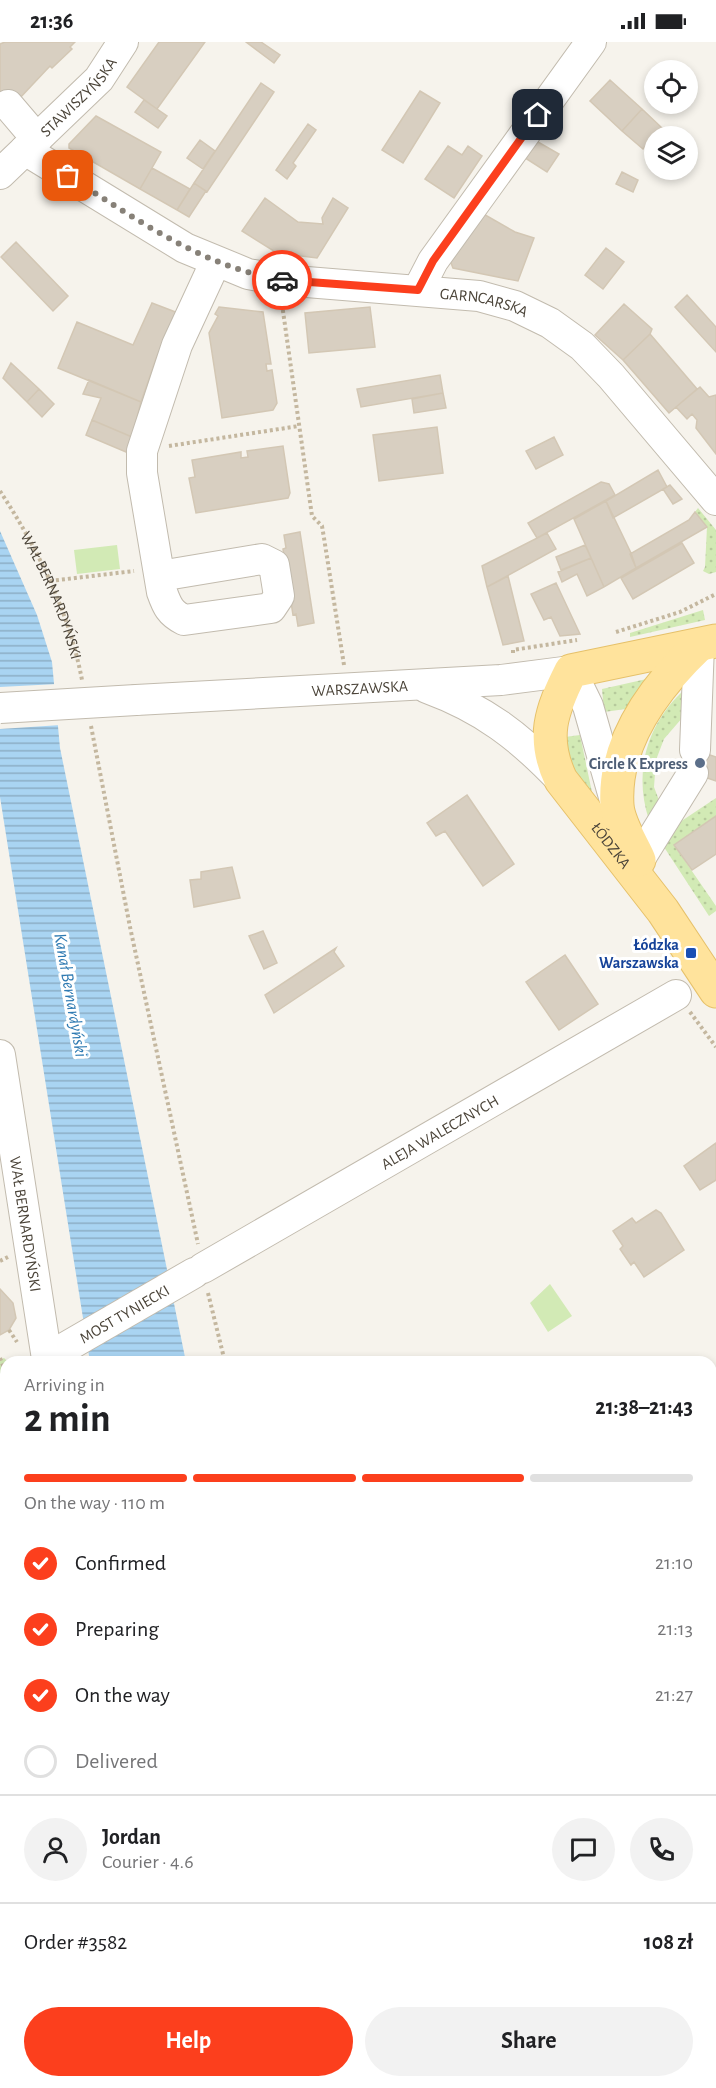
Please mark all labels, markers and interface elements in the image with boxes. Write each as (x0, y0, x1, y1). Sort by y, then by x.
text: 21:36 (30, 10, 73, 32)
street label: STAWISZYŃSKA (37, 55, 120, 140)
map controls (644, 60, 698, 180)
button: locate (644, 60, 698, 114)
pin (512, 89, 563, 140)
icon: home (521, 98, 554, 131)
button: layers (644, 126, 698, 180)
pin (42, 150, 93, 201)
icon: bag (51, 159, 84, 192)
courier (252, 250, 312, 310)
icon: car (266, 264, 299, 297)
street label: GARNCARSKA (439, 286, 531, 320)
street label: WAŁ BERNARDYŃSKI (17, 529, 84, 661)
street label: WARSZAWSKA (311, 678, 408, 699)
place label: Circle K Express (589, 756, 688, 772)
marker: Circle K Express (693, 756, 707, 770)
street label: ŁÓDZKA (588, 820, 633, 872)
water label: Kanał Bernardyński (50, 932, 90, 1059)
place label: Łódzka Warszawska (599, 937, 679, 971)
marker: Łódzka Warszawska (684, 946, 698, 960)
street label: ALEJA WALECZNYCH (378, 1092, 501, 1172)
street label: WAŁ BERNARDYŃSKI (7, 1155, 43, 1293)
street label: MOST TYNIECKI (77, 1282, 172, 1347)
text: Arriving in (24, 1375, 105, 1395)
text: 21:38–21:43 (595, 1396, 693, 1418)
text: 2 min (24, 1400, 111, 1439)
text: On the way · 110 m (24, 1493, 165, 1513)
icon: check (24, 1547, 57, 1580)
text: Confirmed (75, 1552, 166, 1574)
text: 21:10 (655, 1553, 693, 1573)
icon: check (24, 1613, 57, 1646)
text: Preparing (75, 1618, 159, 1640)
text: 21:13 (657, 1619, 693, 1639)
icon: check (24, 1679, 57, 1712)
text: On the way (75, 1684, 170, 1706)
text: 21:27 (655, 1685, 693, 1705)
text: Delivered (75, 1750, 158, 1772)
button: person (24, 1818, 87, 1881)
button: chat (552, 1818, 615, 1881)
button: phone (630, 1818, 693, 1881)
text: Jordan (102, 1826, 161, 1848)
text: Courier · 4.6 (102, 1852, 194, 1872)
text: Order #3582 (24, 1931, 127, 1953)
text: 108 zł (644, 1931, 693, 1953)
button: Help (24, 2007, 353, 2076)
button: Share (365, 2007, 693, 2076)

